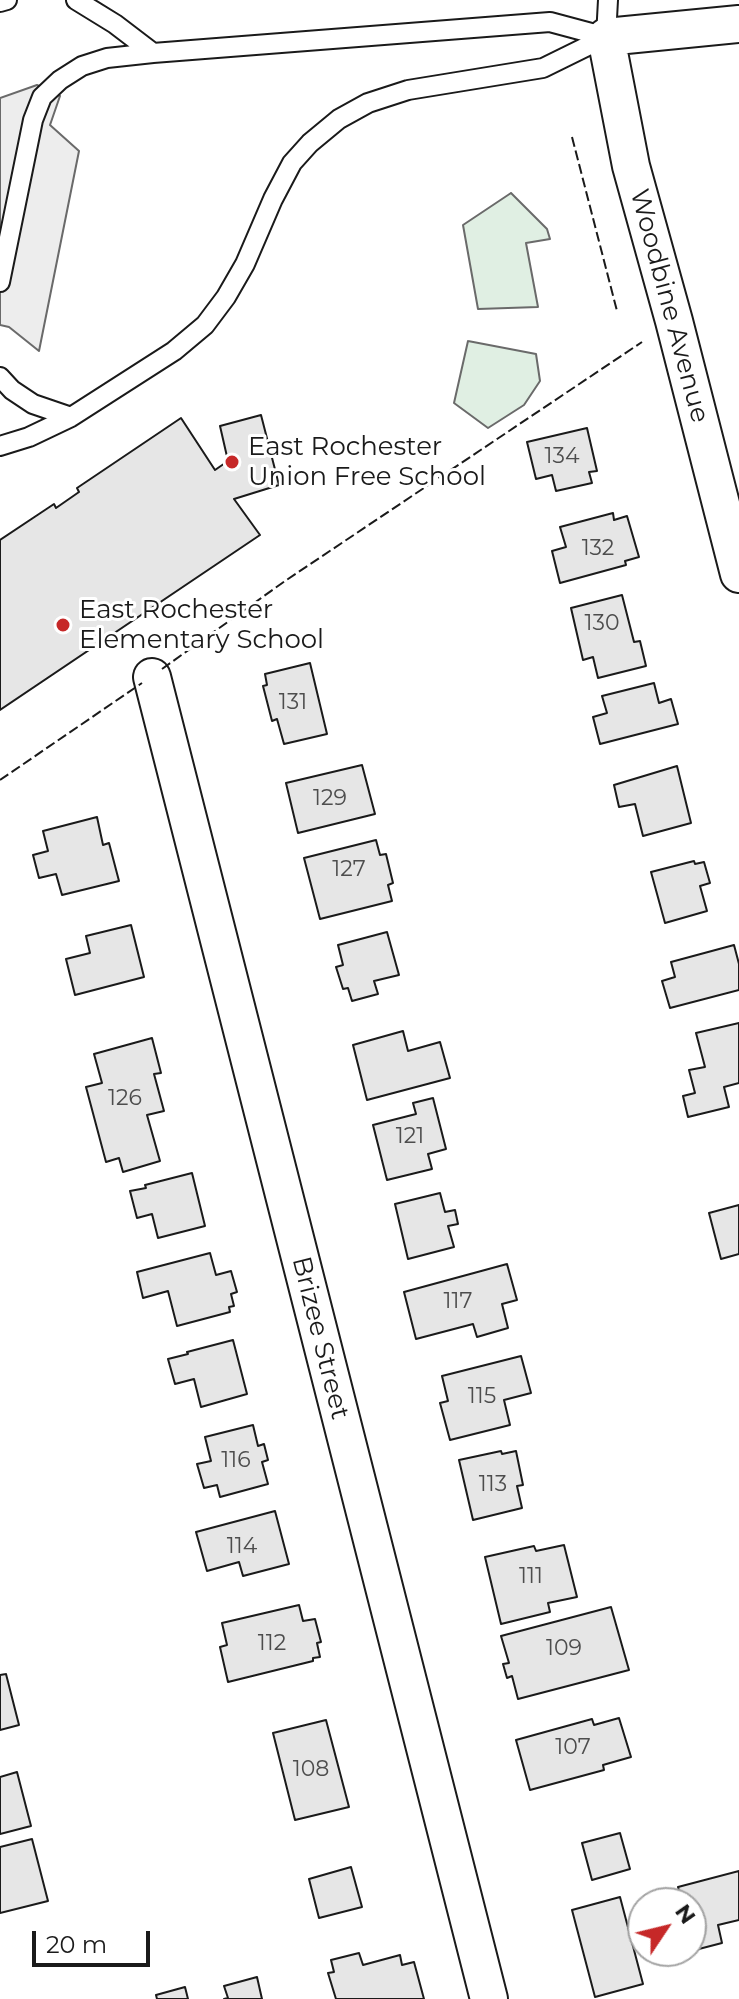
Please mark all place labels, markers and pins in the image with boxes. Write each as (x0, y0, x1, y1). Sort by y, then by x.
place label: East Rochester Union Free School (248, 431, 486, 492)
marker: East Rochester Union Free School (223, 453, 241, 471)
place label: East Rochester Elementary School (79, 594, 324, 656)
marker: East Rochester Elementary School (54, 616, 72, 634)

